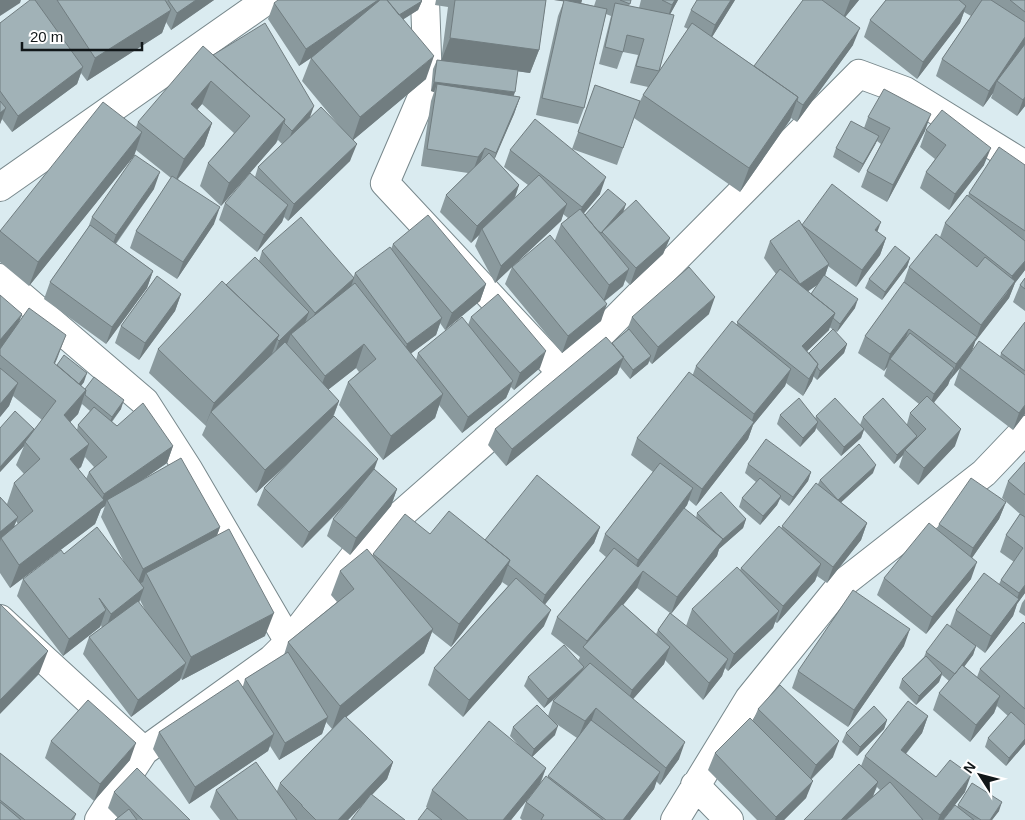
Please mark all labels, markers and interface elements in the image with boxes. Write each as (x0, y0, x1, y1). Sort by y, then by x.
scale bar (22, 20, 142, 52)
text: 20 m (30, 28, 63, 45)
north arrow (955, 750, 1005, 800)
text: N (960, 759, 979, 776)

